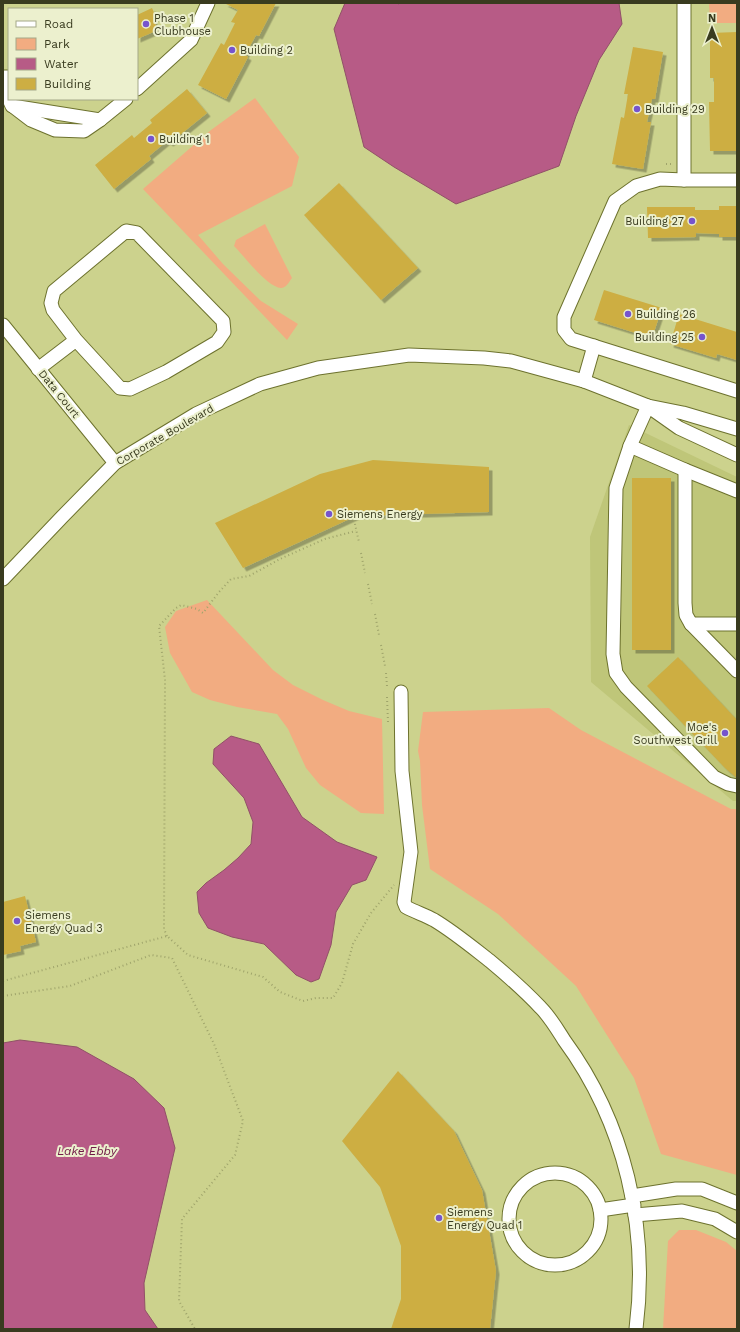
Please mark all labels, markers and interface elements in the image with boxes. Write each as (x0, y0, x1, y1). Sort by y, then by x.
legend (8, 8, 138, 100)
north arrow (692, 8, 732, 48)
place label: Phase 1 Clubhouse (154, 12, 211, 38)
text: N (708, 12, 716, 25)
text: Road (44, 17, 73, 31)
marker: Phase 1 Clubhouse (141, 19, 151, 29)
text: Park (44, 37, 70, 51)
place label: Building 2 (240, 44, 293, 57)
marker: Building 2 (227, 45, 237, 55)
text: Water (44, 57, 79, 71)
text: Building (44, 77, 91, 91)
place label: Building 29 (645, 103, 705, 116)
marker: Building 29 (632, 104, 642, 114)
place label: Building 1 (159, 133, 210, 146)
marker: Building 1 (146, 134, 156, 144)
place label: Building 27 (625, 215, 684, 228)
marker: Building 27 (687, 216, 697, 226)
place label: Building 26 (636, 308, 696, 321)
marker: Building 26 (623, 309, 633, 319)
place label: Building 25 (635, 331, 694, 344)
marker: Building 25 (697, 332, 707, 342)
street label: Data Court (36, 367, 83, 421)
street label: Corporate Boulevard (114, 402, 216, 468)
place label: Siemens Energy (337, 508, 423, 521)
marker: Siemens Energy (324, 509, 334, 519)
place label: Moe's Southwest Grill (634, 721, 718, 747)
marker: Moe's Southwest Grill (720, 728, 730, 738)
place label: Siemens Energy Quad 3 (25, 909, 103, 935)
marker: Siemens Energy Quad 3 (12, 916, 22, 926)
water label: Lake Ebby (57, 1144, 118, 1158)
place label: Siemens Energy Quad 1 (447, 1206, 522, 1232)
marker: Siemens Energy Quad 1 (434, 1213, 444, 1223)

